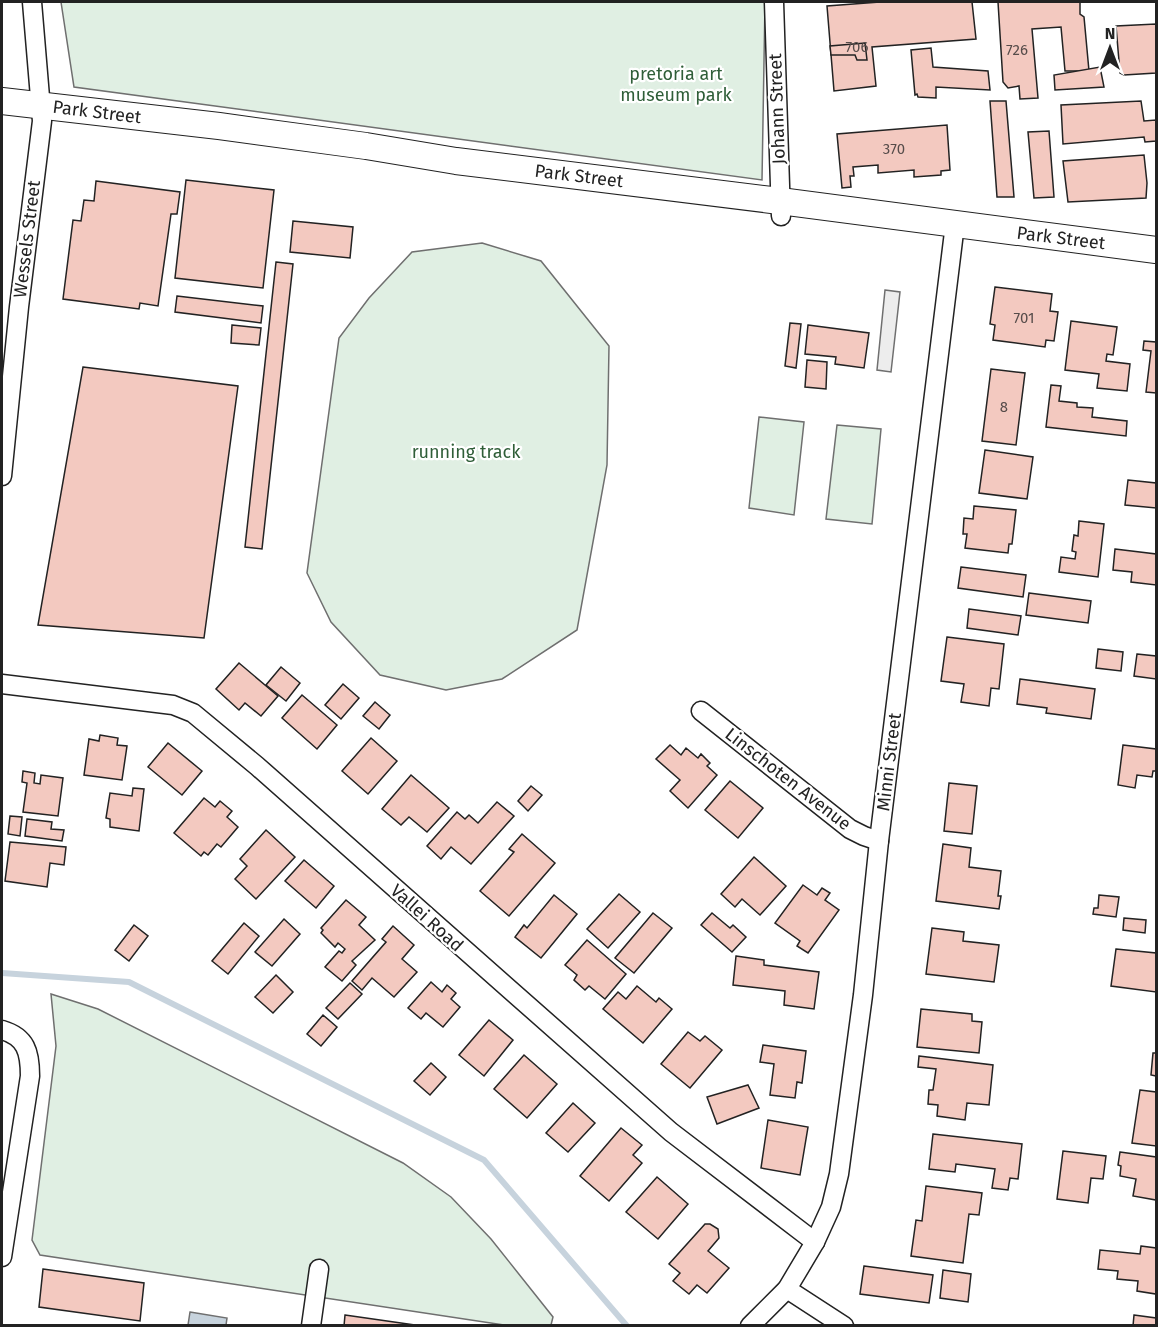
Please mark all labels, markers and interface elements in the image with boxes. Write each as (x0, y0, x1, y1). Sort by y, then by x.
north arrow (1080, 18, 1140, 78)
text: N (1105, 24, 1115, 43)
house number: 706 (846, 38, 868, 56)
house number: 726 (1006, 41, 1028, 59)
street label: Johann Street (764, 53, 790, 165)
park label: pretoria art museum park (620, 63, 732, 106)
street label: Park Street (51, 96, 143, 128)
house number: 370 (883, 140, 905, 158)
street label: Park Street (533, 160, 625, 192)
street label: Wessels Street (9, 178, 45, 299)
street label: Park Street (1015, 222, 1107, 254)
house number: 701 (1014, 309, 1034, 327)
house number: 8 (1000, 398, 1008, 416)
park label: running track (412, 441, 521, 463)
street label: Minni Street (872, 711, 906, 812)
street label: Linschoten Avenue (721, 723, 855, 835)
street label: Vallei Road (386, 880, 468, 956)

